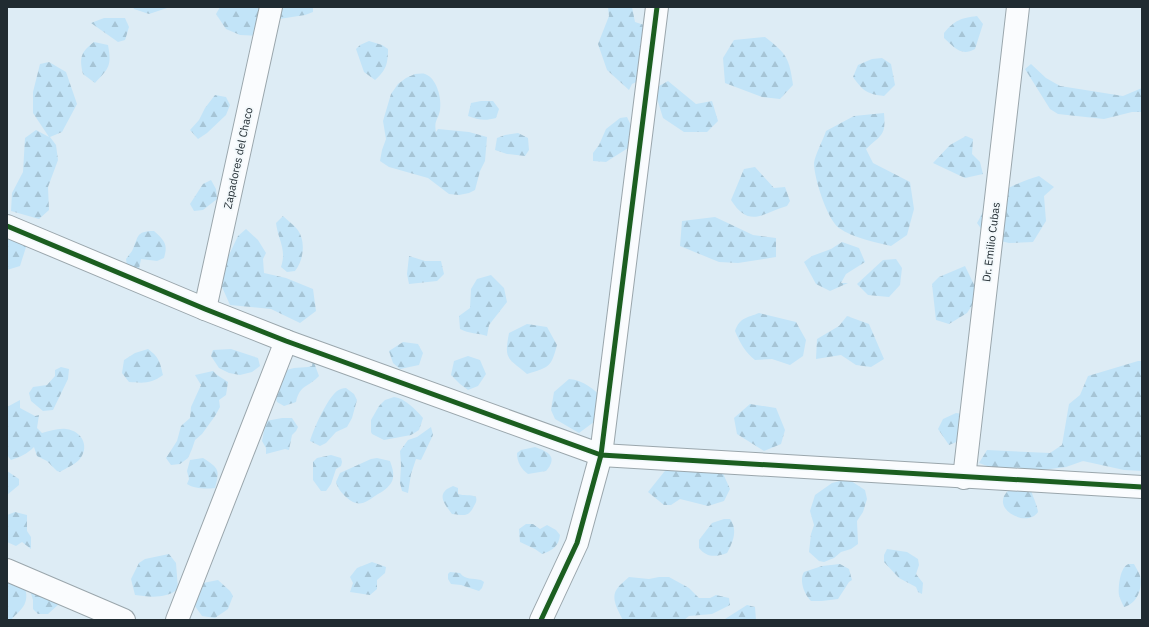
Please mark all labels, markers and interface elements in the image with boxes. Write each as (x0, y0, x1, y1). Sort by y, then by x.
street label: Zapadores del Chaco (220, 106, 256, 210)
street label: Dr. Emilio Cubas (979, 201, 1003, 283)

